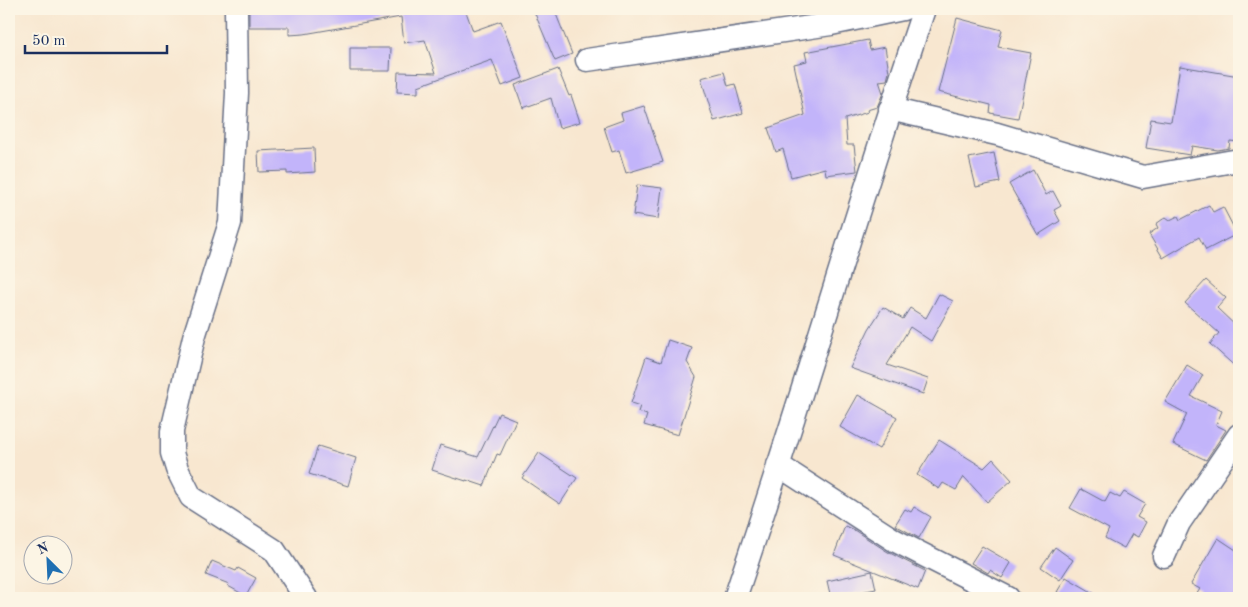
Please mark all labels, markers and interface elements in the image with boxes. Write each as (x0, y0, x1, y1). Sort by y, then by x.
scale bar (25, 22, 168, 54)
text: 50 m (32, 34, 66, 49)
north arrow (22, 534, 72, 584)
text: N (35, 540, 51, 558)

